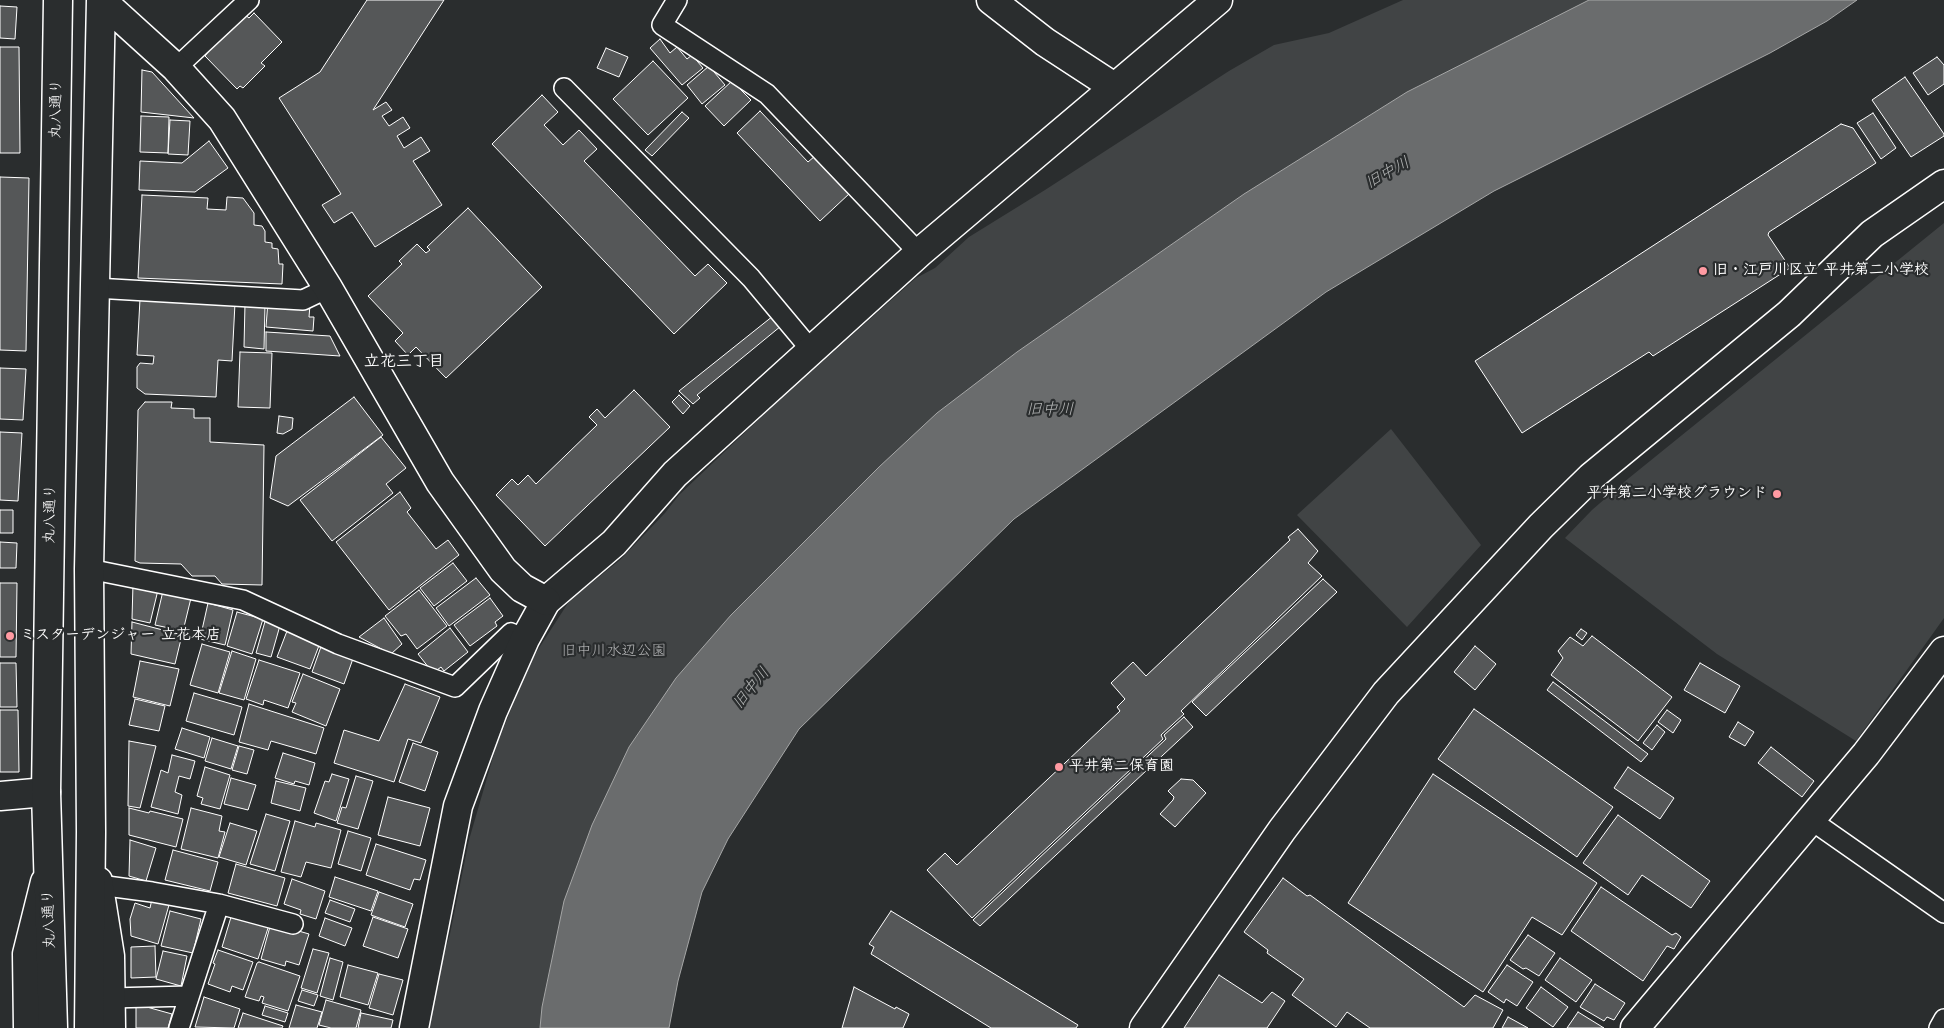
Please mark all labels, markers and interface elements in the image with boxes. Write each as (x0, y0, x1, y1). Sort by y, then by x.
street label: 丸八通り (47, 79, 67, 139)
water label: 旧中川 (1362, 154, 1414, 194)
place label: 旧・江戸川区立 平井第二小学校 (1713, 262, 1929, 280)
marker: 旧・江戸川区立 平井第二小学校 (1697, 265, 1709, 277)
district label: 立花三丁目 (364, 353, 444, 373)
water label: 旧中川 (1026, 401, 1074, 421)
street label: 丸八通り (41, 484, 61, 544)
place label: 平井第二小学校グラウンド (1587, 485, 1767, 503)
marker: 平井第二小学校グラウンド (1771, 488, 1783, 500)
place label: ミスターデンジャー 立花本店 (20, 627, 221, 645)
marker: ミスターデンジャー 立花本店 (4, 630, 16, 642)
park label: 旧中川水辺公園 (562, 643, 666, 661)
water label: 旧中川 (729, 664, 775, 714)
place label: 平井第二保育園 (1069, 758, 1174, 776)
marker: 平井第二保育園 (1053, 761, 1065, 773)
street label: 丸八通り (40, 889, 60, 949)

